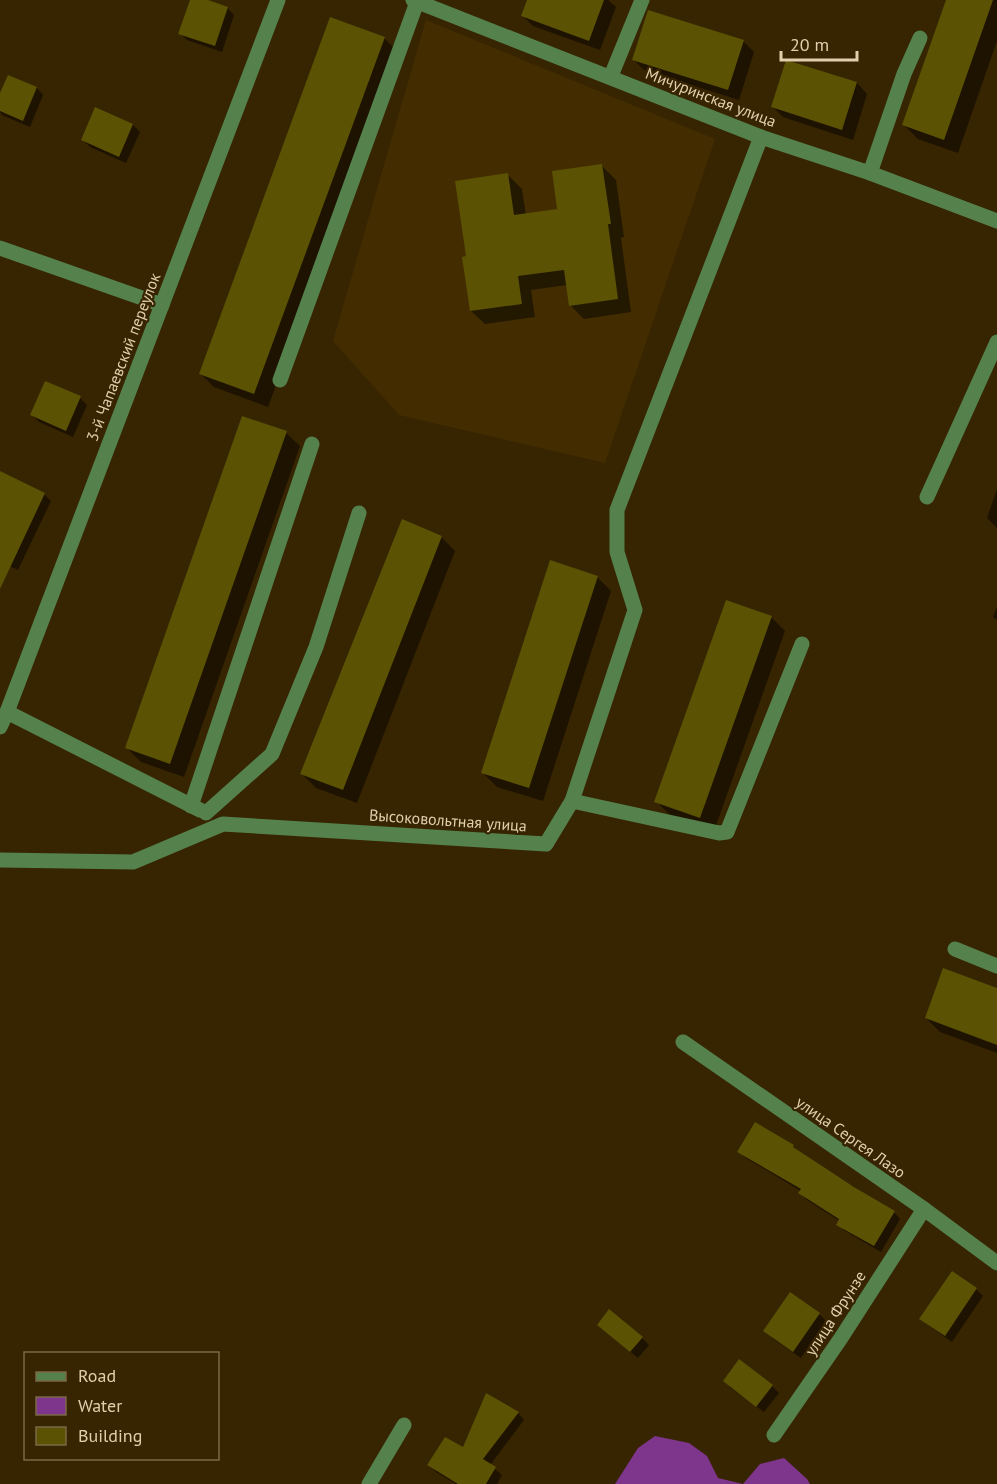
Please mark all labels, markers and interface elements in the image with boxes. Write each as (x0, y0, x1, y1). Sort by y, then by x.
scale bar (781, 24, 858, 62)
text: 20 m (790, 33, 829, 56)
street label: Мичуринская улица (643, 63, 779, 131)
street label: 3-й Чапаевский переулок (82, 270, 165, 444)
street label: Высоковольтная улица (368, 805, 528, 835)
street label: улица Сергея Лазо (792, 1092, 910, 1182)
street label: улица Фрунзе (800, 1267, 870, 1359)
legend (24, 1352, 219, 1460)
text: Road (78, 1364, 116, 1387)
text: Water (78, 1394, 122, 1417)
text: Building (78, 1424, 142, 1447)

